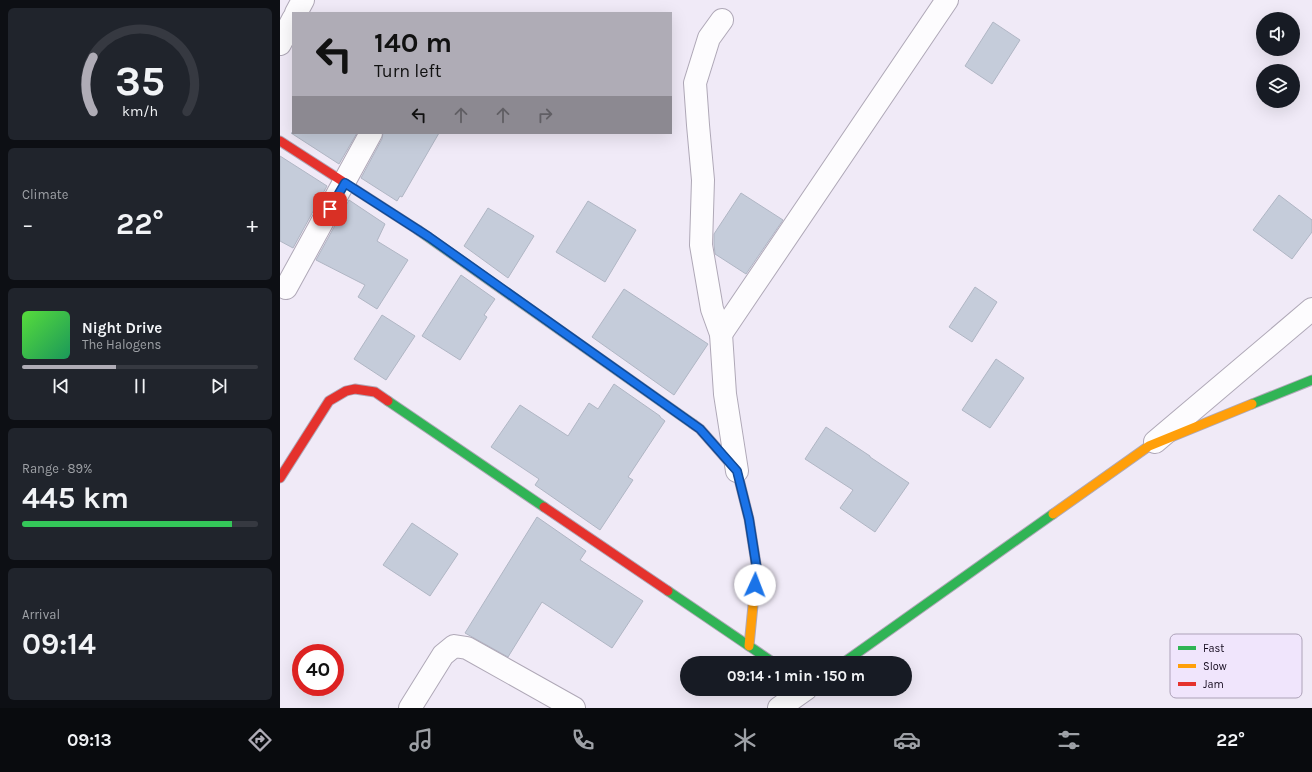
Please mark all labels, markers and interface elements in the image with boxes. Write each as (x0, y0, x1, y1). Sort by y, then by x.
map controls (1256, 12, 1300, 108)
button: sound (1256, 12, 1300, 56)
text: 140 m (374, 26, 452, 59)
icon: left (308, 28, 360, 80)
text: 35 (115, 57, 165, 105)
text: Turn left (374, 60, 442, 82)
button: layers (1256, 64, 1300, 108)
text: km/h (122, 103, 158, 120)
icon: left (408, 104, 430, 126)
icon: ahead (450, 104, 472, 126)
icon: ahead (492, 104, 514, 126)
icon: right (534, 104, 556, 126)
text: Climate (22, 187, 68, 202)
pin (313, 192, 347, 226)
icon: arrive (319, 198, 341, 220)
text: 22° (116, 206, 164, 242)
text: − (22, 212, 34, 238)
text: + (246, 212, 258, 238)
text: Night Drive (82, 319, 162, 337)
text: The Halogens (82, 337, 161, 352)
icon: previous (50, 375, 72, 397)
icon: pause (129, 375, 151, 397)
icon: next (208, 375, 230, 397)
text: Range · 89% (22, 461, 92, 476)
text: 445 km (22, 480, 129, 516)
position arrow (734, 564, 776, 606)
text: Arrival (22, 607, 60, 622)
text: 09:14 (22, 626, 96, 662)
legend (1170, 634, 1302, 698)
text: Fast (1203, 642, 1224, 655)
speed limit sign: 40 (292, 644, 344, 696)
text: Slow (1203, 660, 1227, 673)
text: 09:14 · 1 min · 150 m (727, 667, 865, 685)
text: Jam (1203, 678, 1224, 691)
icon: directions (246, 726, 274, 754)
icon: music (407, 726, 435, 754)
icon: phone (569, 726, 597, 754)
icon: climate (731, 726, 759, 754)
icon: car (893, 726, 921, 754)
icon: filters (1055, 726, 1083, 754)
text: 09:13 (67, 729, 112, 751)
text: 22° (1216, 729, 1245, 751)

